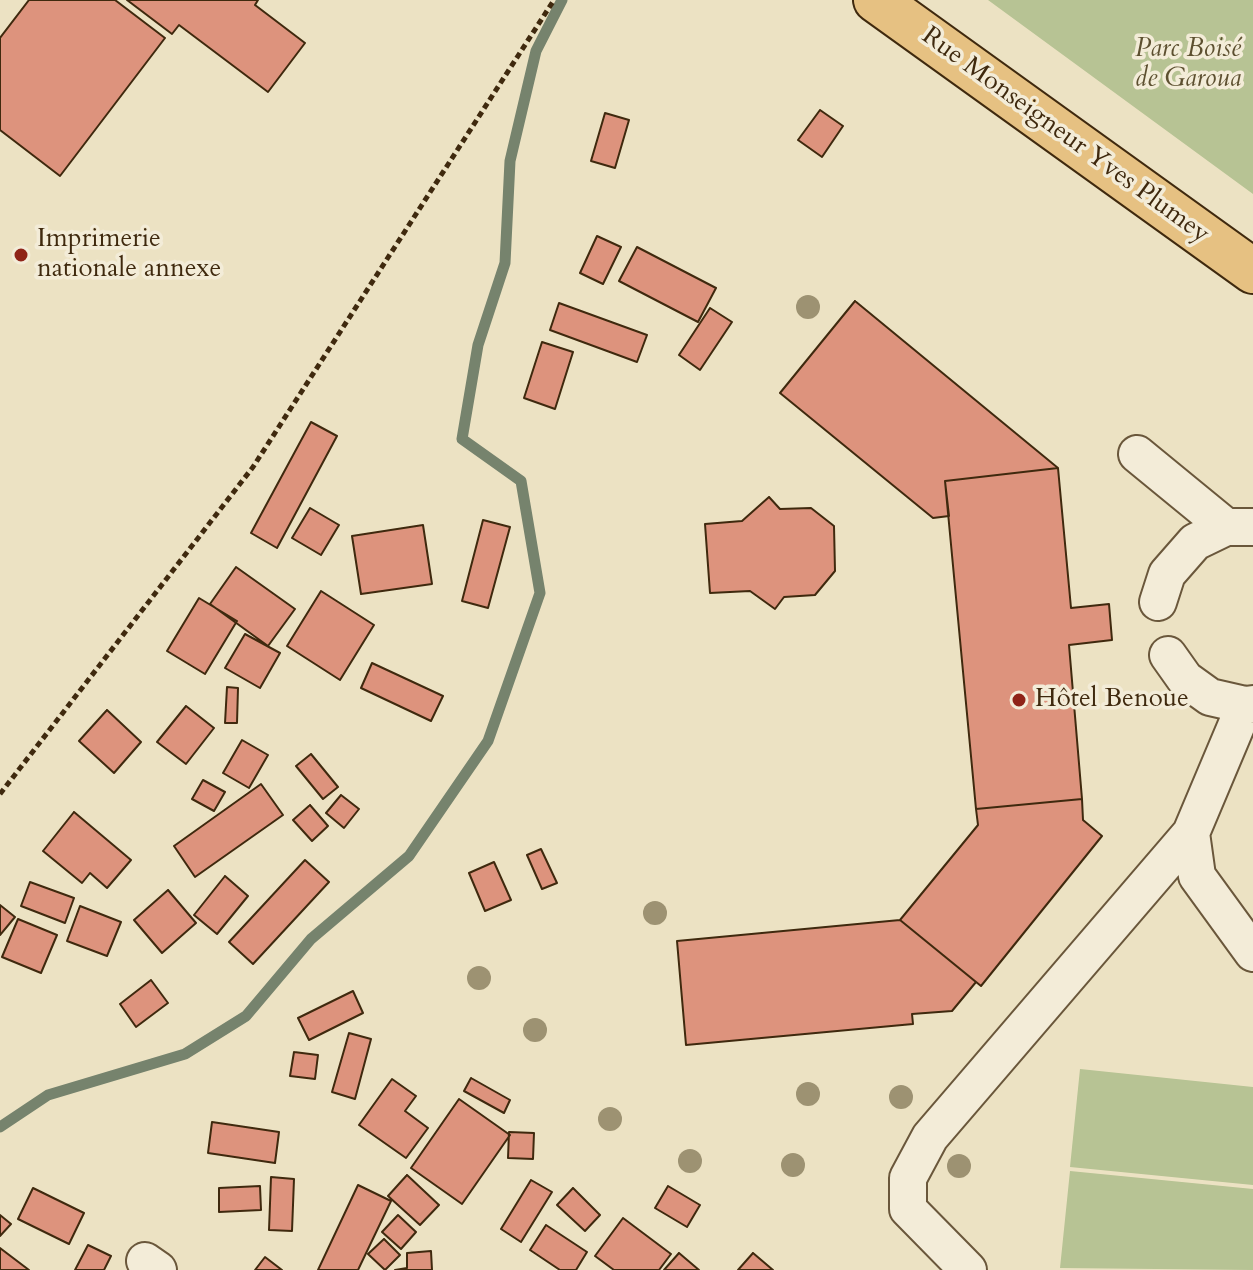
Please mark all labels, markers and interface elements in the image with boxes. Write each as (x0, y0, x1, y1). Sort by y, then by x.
street label: Rue Monseigneur Yves Plumey (915, 21, 1215, 251)
park label: Parc Boisé de Garoua (1135, 34, 1241, 96)
place label: Imprimerie nationale annexe (37, 224, 221, 286)
marker: Imprimerie nationale annexe (12, 246, 30, 264)
place label: Hôtel Benoue (1035, 684, 1189, 716)
marker: Hôtel Benoue (1010, 691, 1028, 709)

